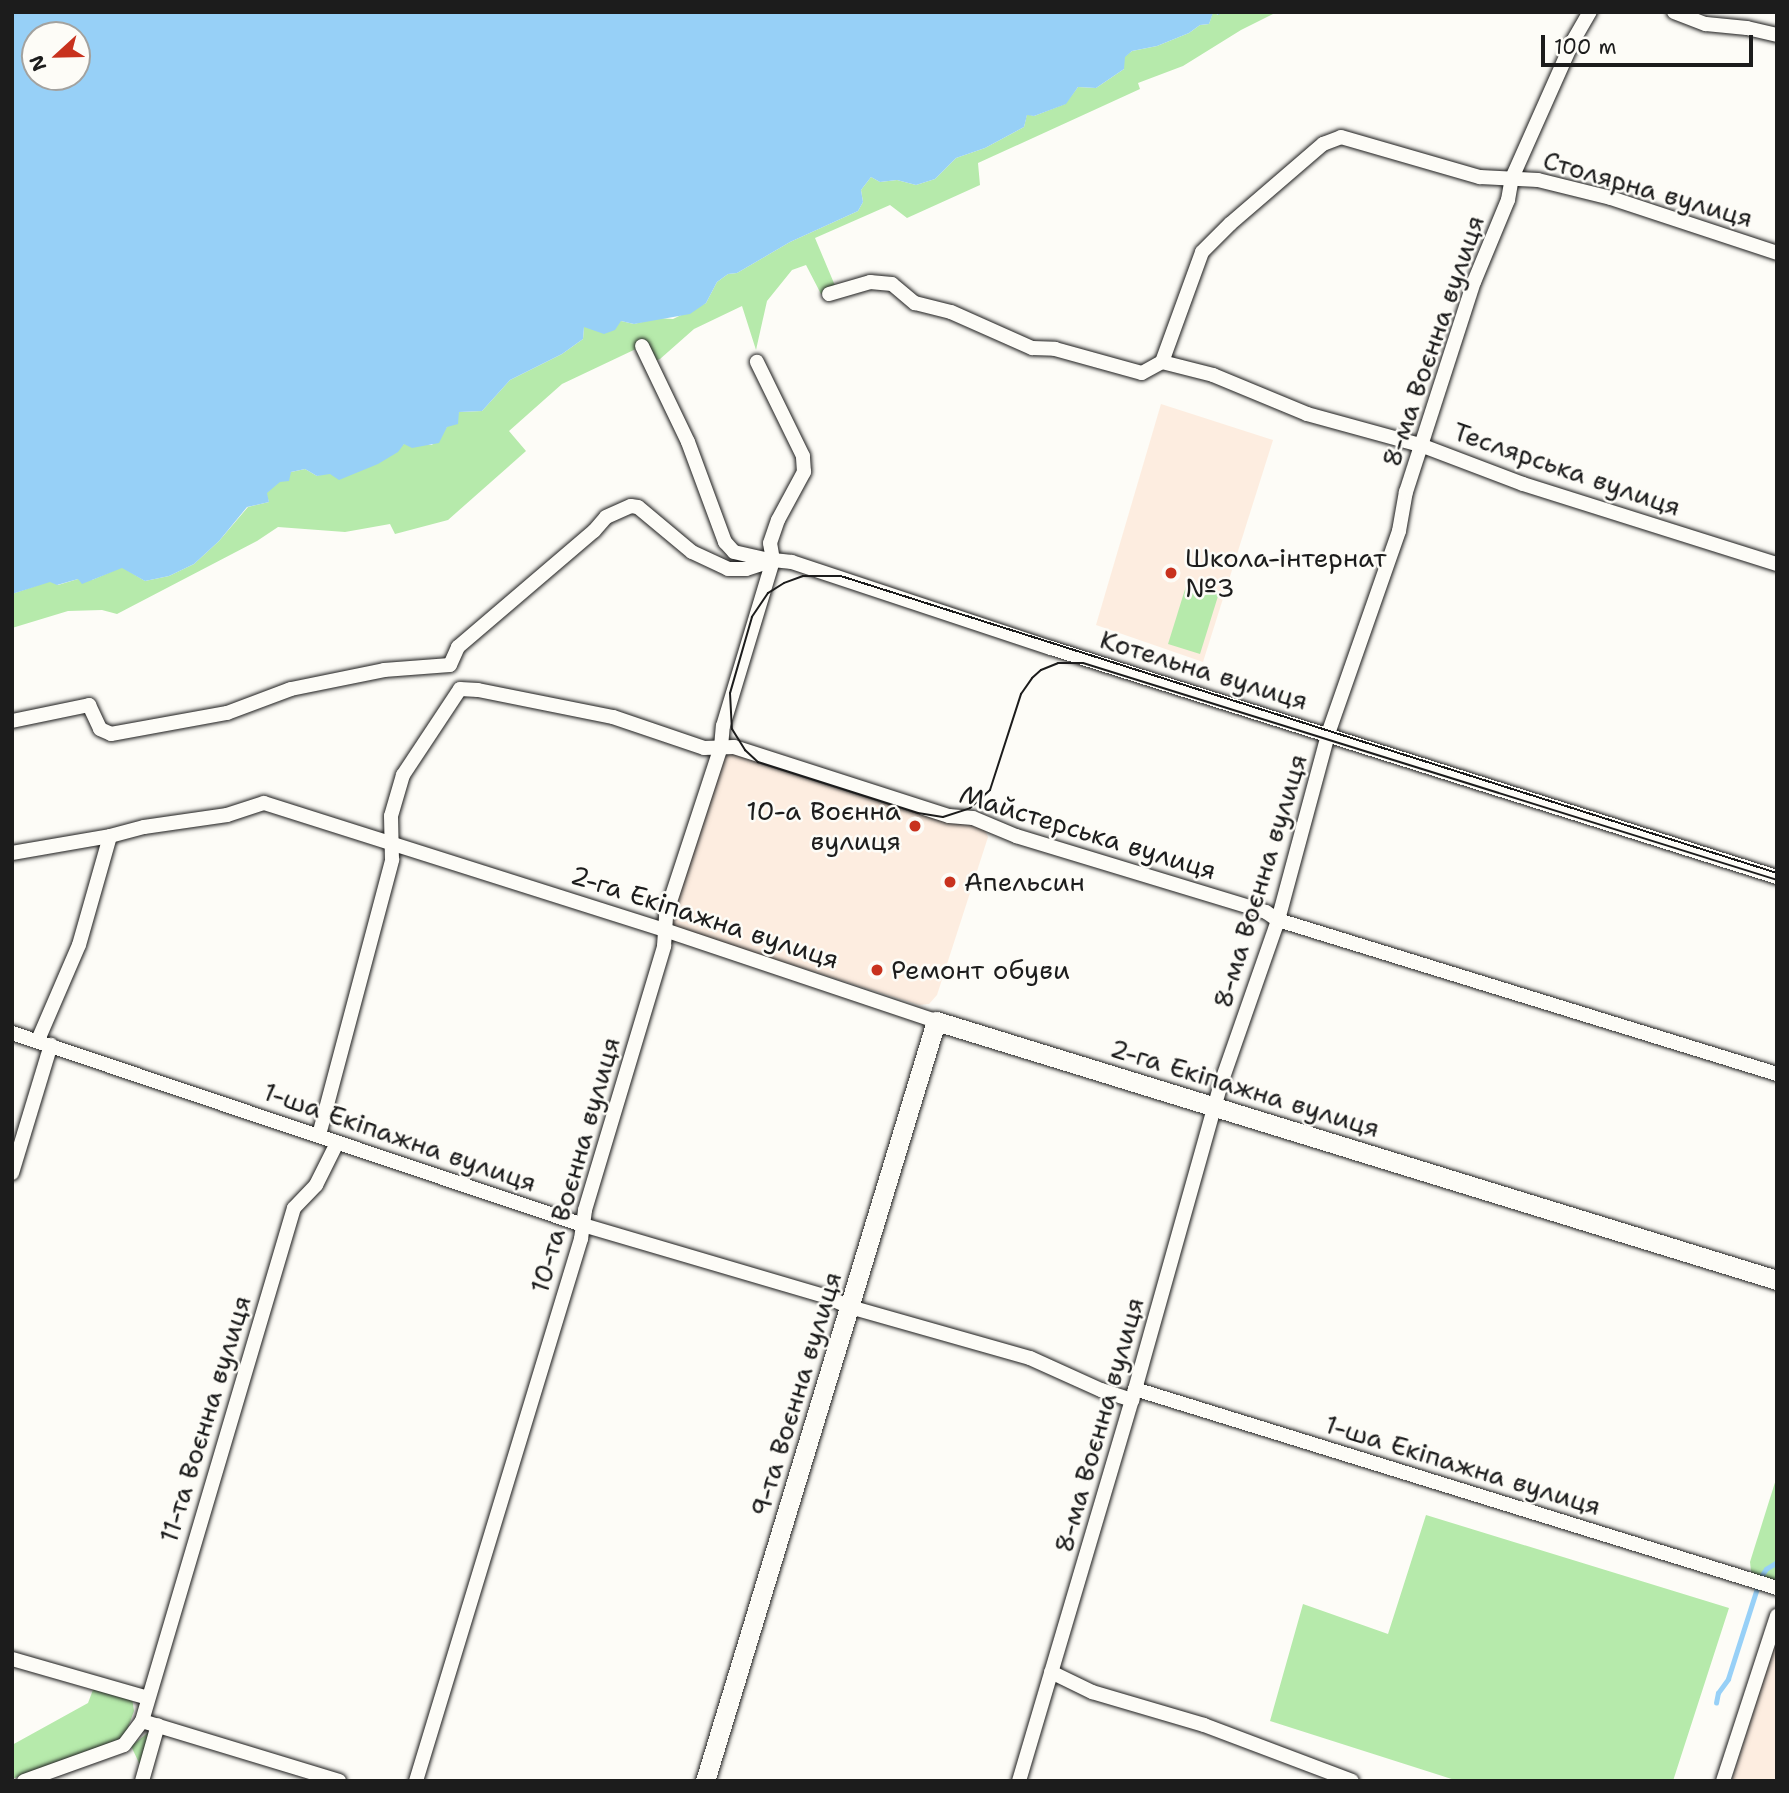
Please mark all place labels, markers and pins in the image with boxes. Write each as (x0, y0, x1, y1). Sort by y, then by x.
place label: Школа-інтернат №3 (1185, 542, 1386, 604)
marker: Школа-інтернат №3 (1163, 565, 1179, 581)
place label: 10-а Воєнна вулиця (746, 795, 901, 856)
marker: 10-а Воєнна вулиця (907, 818, 923, 834)
place label: Апельсин (964, 866, 1085, 898)
marker: Апельсин (942, 874, 958, 890)
place label: Ремонт обуви (891, 954, 1070, 986)
marker: Ремонт обуви (869, 962, 885, 978)

